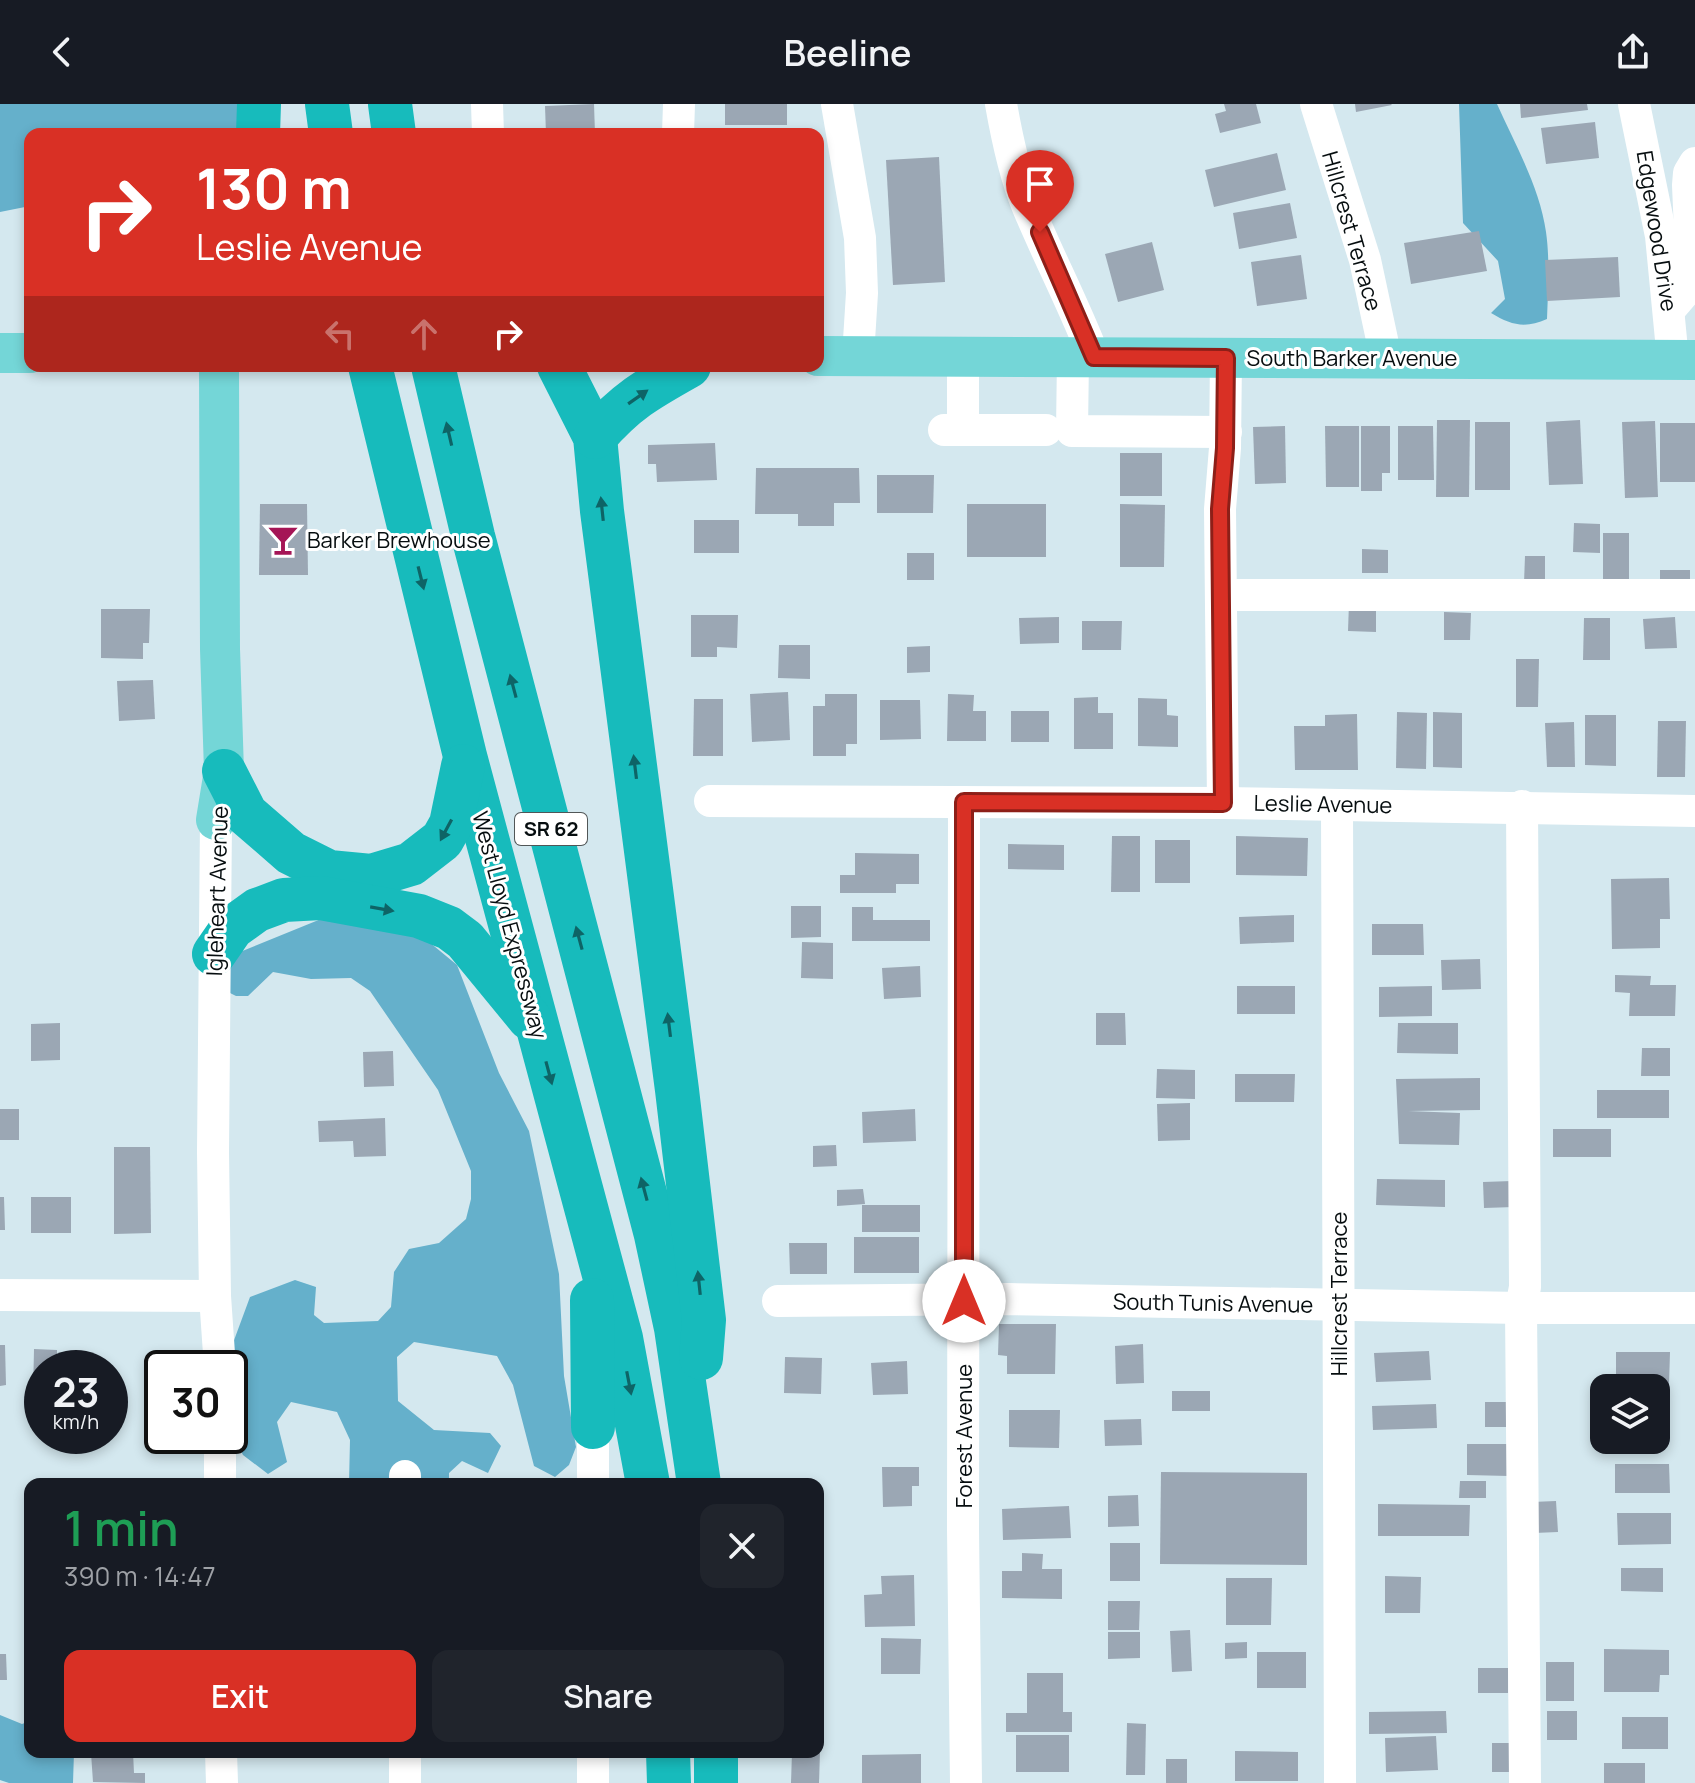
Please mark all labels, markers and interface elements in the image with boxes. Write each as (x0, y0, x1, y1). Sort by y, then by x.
text: Beeline (784, 28, 911, 77)
icon: back (40, 30, 84, 74)
icon: share (1611, 30, 1655, 74)
street label: Hillcrest Terrace (1315, 148, 1389, 314)
street label: Edgewood Drive (1629, 148, 1685, 314)
text: 130 m (196, 149, 352, 226)
pin (1006, 150, 1074, 232)
icon: right (64, 160, 168, 264)
icon: arrive (1018, 162, 1062, 206)
text: Leslie Avenue (196, 222, 423, 271)
icon: left (318, 312, 362, 356)
icon: ahead (402, 312, 446, 356)
icon: right (486, 312, 530, 356)
street label: South Barker Avenue (1247, 343, 1458, 373)
one-way arrow (627, 389, 648, 404)
one-way arrow (442, 421, 455, 446)
one-way arrow (595, 496, 608, 521)
bar icon: Barker Brewhouse (266, 523, 300, 557)
place label: Barker Brewhouse (307, 525, 491, 555)
one-way arrow (416, 565, 428, 590)
one-way arrow (507, 673, 519, 698)
one-way arrow (628, 754, 641, 779)
street label: Leslie Avenue (1253, 788, 1393, 820)
street label: Igleheart Avenue (199, 805, 235, 977)
street label: West Lloyd Expressway (465, 808, 555, 1042)
road number: SR 62 (515, 813, 587, 845)
one-way arrow (439, 819, 452, 842)
one-way arrow (369, 904, 394, 916)
one-way arrow (572, 925, 584, 950)
one-way arrow (662, 1012, 675, 1037)
one-way arrow (544, 1061, 556, 1086)
one-way arrow (637, 1177, 649, 1202)
street label: Hillcrest Terrace (1324, 1212, 1354, 1376)
position arrow (922, 1259, 1006, 1343)
one-way arrow (693, 1270, 706, 1295)
street label: South Tunis Avenue (1113, 1286, 1314, 1320)
speed limit sign: 30 (144, 1350, 248, 1454)
text: 23 (52, 1364, 100, 1419)
street label: Forest Avenue (949, 1364, 979, 1508)
one-way arrow (623, 1371, 636, 1396)
map controls (1590, 1374, 1670, 1454)
button: layers (1590, 1374, 1670, 1454)
text: km/h (53, 1408, 99, 1435)
text: 1 min (64, 1495, 178, 1560)
button: close (700, 1504, 784, 1588)
text: 390 m · 14:47 (64, 1558, 216, 1594)
button: Exit (64, 1650, 416, 1742)
button: Share (432, 1650, 784, 1742)

